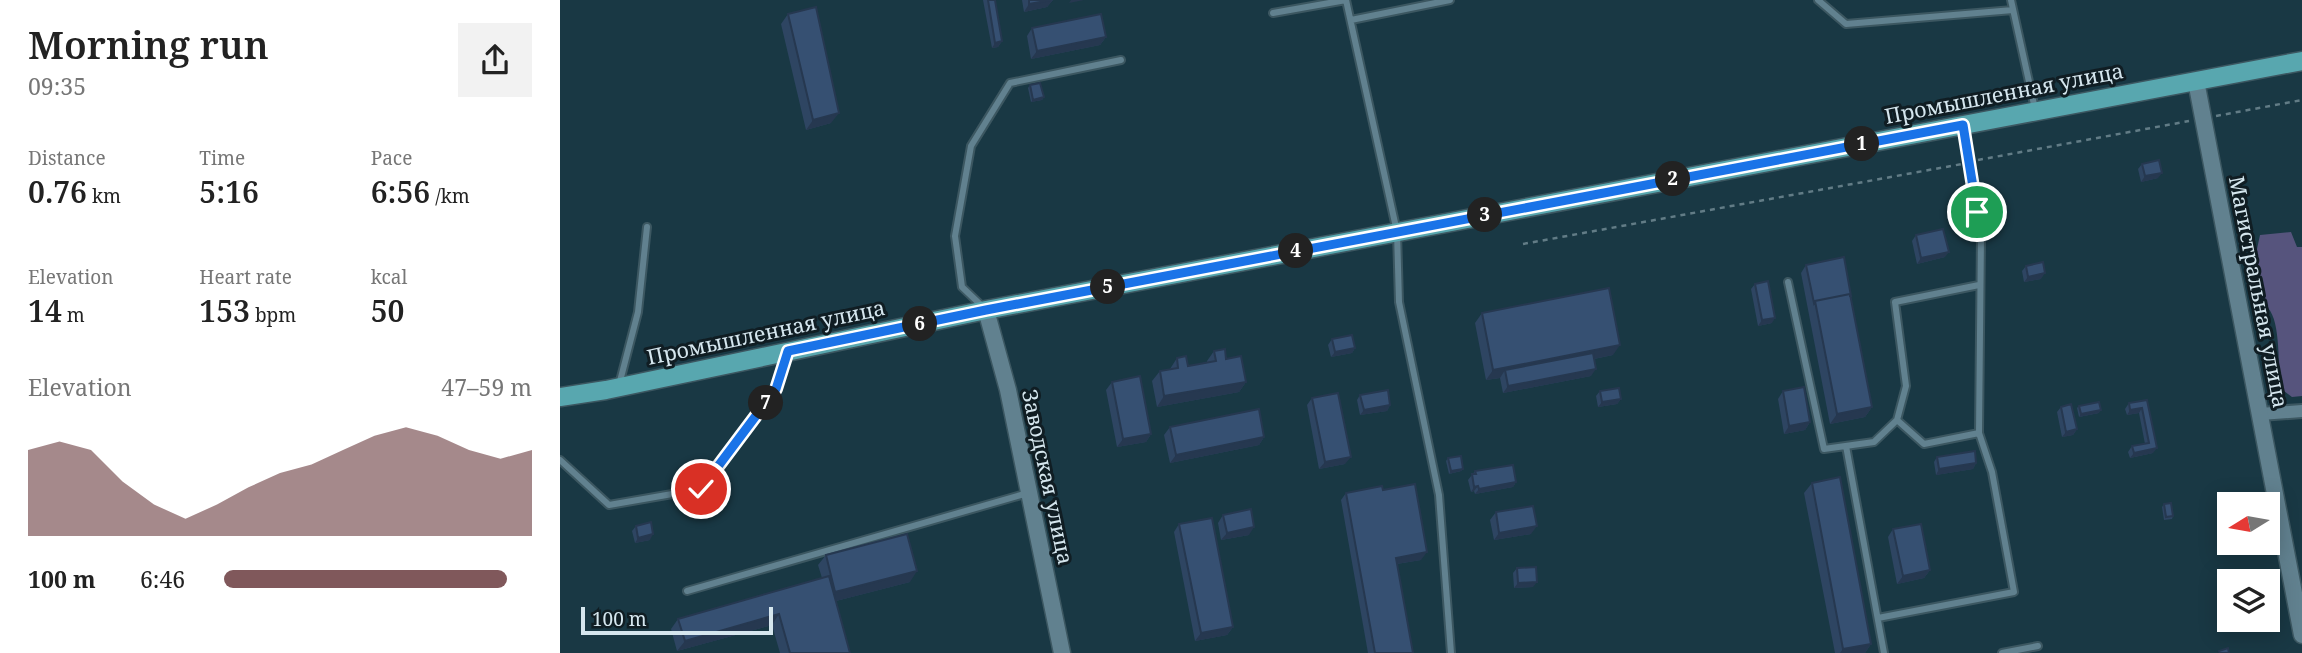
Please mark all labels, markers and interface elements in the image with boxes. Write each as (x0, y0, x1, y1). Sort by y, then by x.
text: Morning run (28, 18, 269, 70)
button: share (458, 23, 532, 97)
street label: Промышленная улица (1882, 56, 2126, 130)
text: 09:35 (28, 70, 86, 102)
pin: 1 (1844, 127, 1880, 162)
text: 1 (1856, 130, 1867, 156)
text: Distance (28, 145, 106, 171)
text: Time (199, 145, 245, 171)
text: Pace (371, 145, 412, 171)
pin: 2 (1656, 162, 1690, 196)
text: 2 (1667, 165, 1678, 191)
text: 0.76 (28, 171, 87, 212)
text: 5:16 (199, 171, 259, 212)
text: 6:56 (371, 171, 430, 212)
street label: Магистральная улица (2223, 174, 2295, 410)
pin (1947, 182, 2007, 242)
text: km (87, 183, 121, 209)
text: /km (430, 183, 470, 209)
icon: arrive (1958, 193, 1996, 231)
pin: 3 (1468, 198, 1502, 232)
text: 3 (1479, 201, 1490, 227)
pin: 4 (1278, 233, 1314, 268)
text: 4 (1290, 237, 1301, 263)
text: Elevation (28, 264, 114, 290)
text: Heart rate (199, 264, 292, 290)
text: kcal (371, 264, 407, 290)
pin: 5 (1090, 270, 1126, 304)
text: 5 (1102, 273, 1113, 299)
text: 14 (28, 290, 62, 331)
text: 153 (199, 290, 250, 331)
text: 50 (371, 290, 404, 331)
street label: Промышленная улица (644, 293, 887, 371)
text: m (62, 302, 85, 328)
text: bpm (250, 302, 296, 328)
pin: 6 (902, 306, 938, 342)
text: 6 (914, 310, 925, 336)
text: Elevation (28, 371, 132, 403)
text: 47–59 m (441, 371, 532, 403)
pin: 7 (748, 386, 784, 420)
street label: Заводская улица (1016, 387, 1080, 567)
text: 7 (760, 389, 771, 415)
pin (671, 459, 731, 519)
icon: check (682, 470, 720, 508)
north arrow (2217, 492, 2280, 555)
map controls (2217, 492, 2280, 632)
text: 100 m (28, 563, 96, 595)
text: 6:46 (140, 563, 185, 595)
button: layers (2217, 569, 2280, 632)
scale bar (581, 604, 774, 636)
text: 100 m (592, 606, 647, 632)

